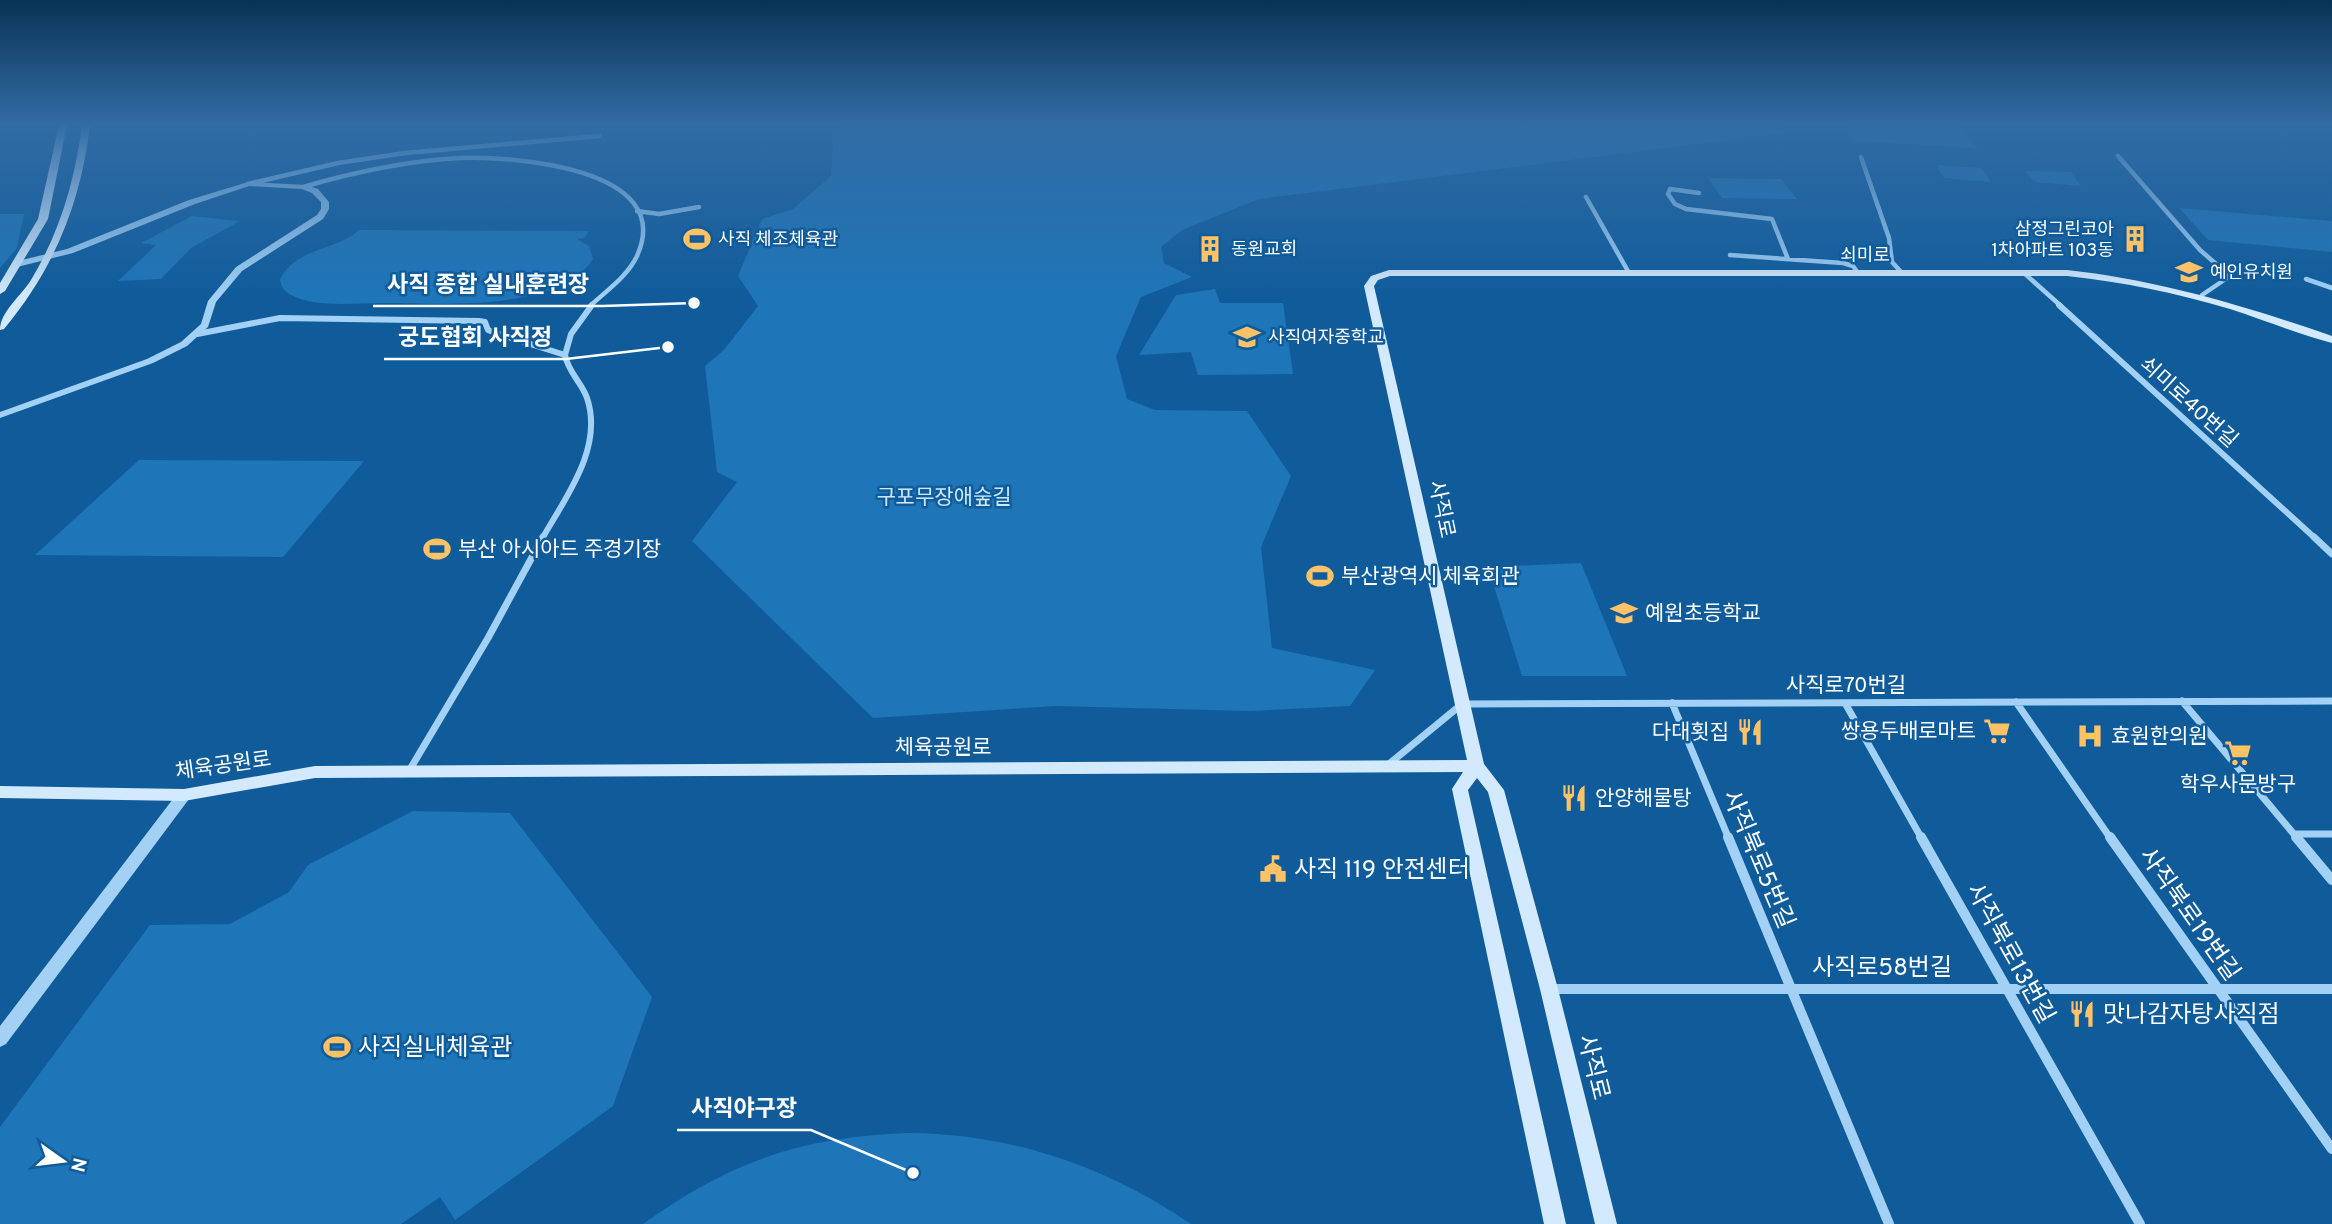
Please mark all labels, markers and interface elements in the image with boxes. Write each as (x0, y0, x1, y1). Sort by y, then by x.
place label: 삼정그린코아 1차아파트 103동 (1991, 219, 2114, 263)
sports icon: 사직 체조체육관 (682, 224, 712, 254)
building icon: 삼정그린코아 1차아파트 103동 (2120, 224, 2150, 254)
place label: 사직 체조체육관 (718, 229, 839, 252)
building icon: 동원교회 (1195, 234, 1225, 264)
place label: 동원교회 (1231, 239, 1297, 262)
street label: 쇠미로 (1840, 245, 1890, 268)
school or university icon: 예인유치원 (2174, 257, 2204, 287)
callout: 사직 종합 실내훈련장 (373, 262, 603, 306)
place label: 예인유치원 (2210, 262, 2293, 285)
text: 사직 종합 실내훈련장 (387, 272, 589, 301)
callout: 궁도협회 사직정 (384, 315, 566, 359)
school or university icon: 사직여자중학교 (1232, 322, 1262, 352)
text: 궁도협회 사직정 (398, 325, 552, 354)
place label: 사직여자중학교 (1268, 327, 1384, 350)
street label: 쇠미로40번길 (2133, 352, 2243, 454)
street label: 사직로 (1421, 478, 1460, 540)
park label: 구포무장애숲길 (876, 485, 1012, 512)
sports icon: 부산 아시아드 주경기장 (422, 534, 452, 564)
place label: 부산 아시아드 주경기장 (458, 537, 661, 564)
sports icon: 부산광역시 체육회관 (1305, 561, 1335, 591)
place label: 부산광역시 체육회관 (1341, 564, 1520, 591)
school or university icon: 예원초등학교 (1609, 598, 1639, 628)
place label: 예원초등학교 (1645, 601, 1761, 628)
street label: 사직로70번길 (1786, 673, 1906, 700)
supermarket icon: 쌍용두배로마트 (1982, 716, 2012, 746)
restaurant icon: 다대횟집 (1735, 717, 1765, 747)
place label: 쌍용두배로마트 (1841, 719, 1976, 746)
place label: 다대횟집 (1652, 720, 1729, 747)
hospital icon: 효원한의원 (2075, 721, 2105, 751)
place label: 효원한의원 (2111, 724, 2208, 751)
street label: 체육공원로 (895, 735, 991, 762)
supermarket icon: 학우사문방구 (2223, 738, 2253, 768)
street label: 체육공원로 (173, 746, 273, 787)
place label: 학우사문방구 (2180, 772, 2296, 799)
restaurant icon: 안양해물탕 (1559, 783, 1589, 813)
place label: 안양해물탕 (1595, 786, 1692, 813)
street label: 사직북로5번길 (1715, 786, 1800, 933)
street label: 사직북로19번길 (2131, 843, 2245, 988)
public building icon: 사직 119 안전센터 (1258, 854, 1288, 884)
place label: 사직 119 안전센터 (1294, 856, 1470, 886)
street label: 사직북로13번길 (1958, 879, 2060, 1029)
street label: 사직로58번길 (1812, 954, 1952, 984)
restaurant icon: 맛나감자탕사직점 (2067, 999, 2097, 1029)
place label: 맛나감자탕사직점 (2103, 1001, 2280, 1031)
sports icon: 사직실내체육관 (322, 1032, 352, 1062)
street label: 사직로 (1569, 1032, 1615, 1103)
place label: 사직실내체육관 (358, 1034, 513, 1064)
callout: 사직야구장 (677, 1086, 811, 1130)
text: 사직야구장 (691, 1096, 797, 1125)
north arrow (28, 1126, 98, 1196)
text: N (64, 1155, 91, 1174)

